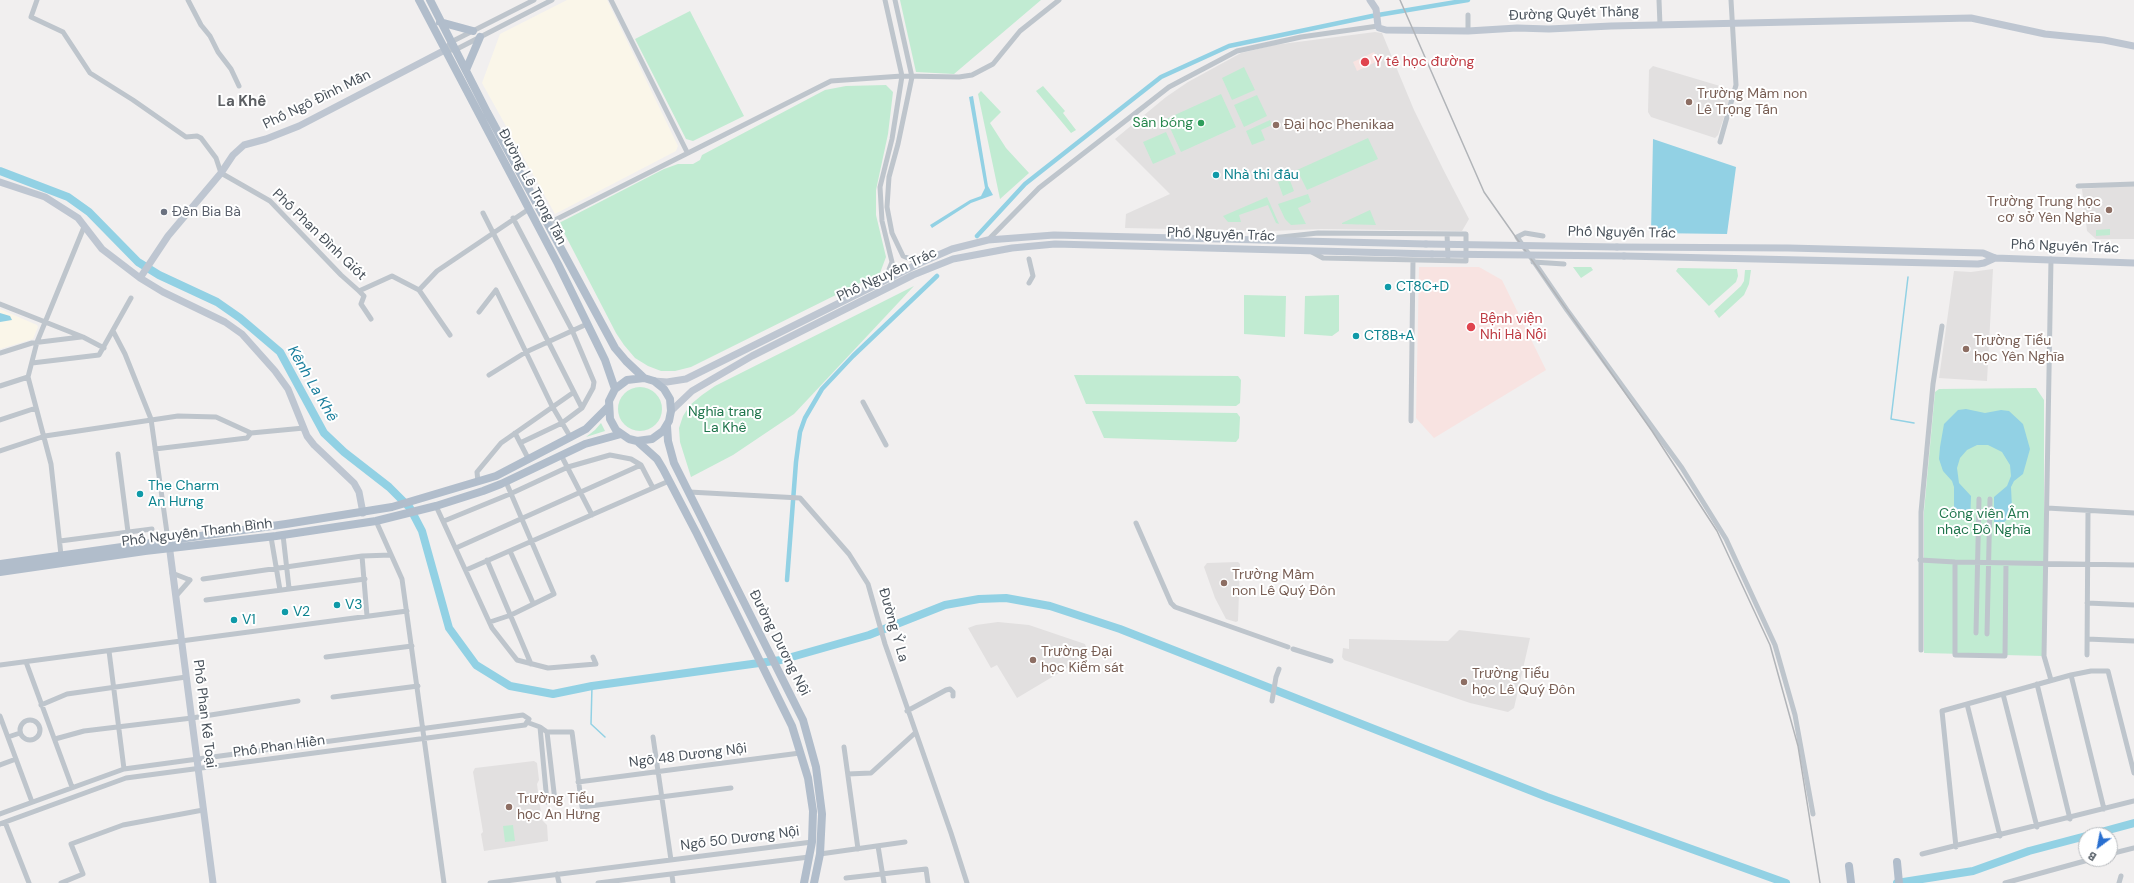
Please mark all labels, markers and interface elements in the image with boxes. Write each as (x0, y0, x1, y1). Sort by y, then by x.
street label: Đường Quyết Thắng (1509, 3, 1639, 25)
place label: Y tế học đường (1374, 54, 1474, 70)
marker: Y tế học đường (1359, 56, 1371, 68)
street label: Phố Ngô Đình Mẫn (260, 67, 374, 133)
place label: Trường Mầm non Lê Trọng Tấn (1697, 86, 1807, 118)
district label: La Khê (218, 93, 266, 111)
marker: Trường Mầm non Lê Trọng Tấn (1684, 97, 1694, 107)
place label: Sân bóng (1133, 115, 1193, 131)
place label: Đại học Phenikaa (1284, 117, 1394, 133)
marker: Sân bóng (1196, 118, 1206, 128)
marker: Đại học Phenikaa (1271, 120, 1281, 130)
street label: Đường Lê Trọng Tấn (494, 126, 570, 248)
place label: Nhà thi đấu (1224, 167, 1299, 183)
marker: Nhà thi đấu (1211, 170, 1221, 180)
street label: Phố Phan Đình Giót (269, 186, 369, 284)
place label: Trường Trung học cơ sở Yên Nghĩa (1987, 194, 2101, 226)
place label: Đền Bia Bà (172, 204, 241, 220)
marker: Trường Trung học cơ sở Yên Nghĩa (2104, 205, 2114, 215)
marker: Đền Bia Bà (159, 207, 169, 217)
street label: Phố Nguyễn Trác (1568, 224, 1676, 242)
street label: Phố Nguyễn Trác (1167, 225, 1275, 245)
street label: Phố Nguyễn Trác (2011, 237, 2119, 257)
street label: Phố Nguyễn Trác (834, 244, 940, 306)
place label: CT8C+D (1396, 279, 1449, 295)
marker: CT8C+D (1383, 282, 1393, 292)
place label: Bệnh viện Nhi Hà Nội (1480, 311, 1547, 344)
marker: Bệnh viện Nhi Hà Nội (1465, 321, 1477, 333)
place label: CT8B+A (1364, 328, 1415, 344)
marker: CT8B+A (1351, 331, 1361, 341)
place label: Trường Tiểu học Yên Nghĩa (1974, 333, 2064, 366)
water label: Kênh La Khê (283, 343, 341, 425)
marker: Trường Tiểu học Yên Nghĩa (1961, 344, 1971, 354)
park label: Nghĩa trang La Khê (688, 404, 762, 436)
place label: The Charm An Hưng (148, 478, 219, 510)
marker: The Charm An Hưng (135, 489, 145, 499)
park label: Công viên Âm nhạc Đô Nghĩa (1937, 506, 2031, 538)
street label: Phố Nguyễn Thanh Bình (121, 515, 273, 551)
place label: Trường Mầm non Lê Quý Đôn (1232, 567, 1335, 600)
marker: Trường Mầm non Lê Quý Đôn (1219, 578, 1229, 588)
street label: Đường Ỷ La (874, 586, 912, 664)
street label: Đường Dương Nội (745, 587, 813, 699)
place label: V3 (345, 597, 362, 613)
marker: V3 (332, 600, 342, 610)
place label: V2 (293, 604, 310, 620)
marker: V2 (280, 607, 290, 617)
place label: V1 (242, 612, 256, 628)
marker: V1 (229, 615, 239, 625)
place label: Trường Đại học Kiểm sát (1041, 644, 1124, 676)
marker: Trường Đại học Kiểm sát (1028, 655, 1038, 665)
street label: Phố Phan Kế Toại (189, 659, 219, 769)
place label: Trường Tiểu học Lê Quý Đôn (1472, 666, 1575, 698)
marker: Trường Tiểu học Lê Quý Đôn (1459, 677, 1469, 687)
street label: Phố Phan Hiền (232, 732, 326, 762)
street label: Ngõ 48 Dương Nội (628, 740, 748, 772)
place label: Trường Tiểu học An Hưng (517, 791, 600, 824)
marker: Trường Tiểu học An Hưng (504, 802, 514, 812)
street label: Ngõ 50 Dương Nội (680, 823, 800, 855)
north arrow (2078, 827, 2118, 867)
text: B (2085, 849, 2099, 864)

